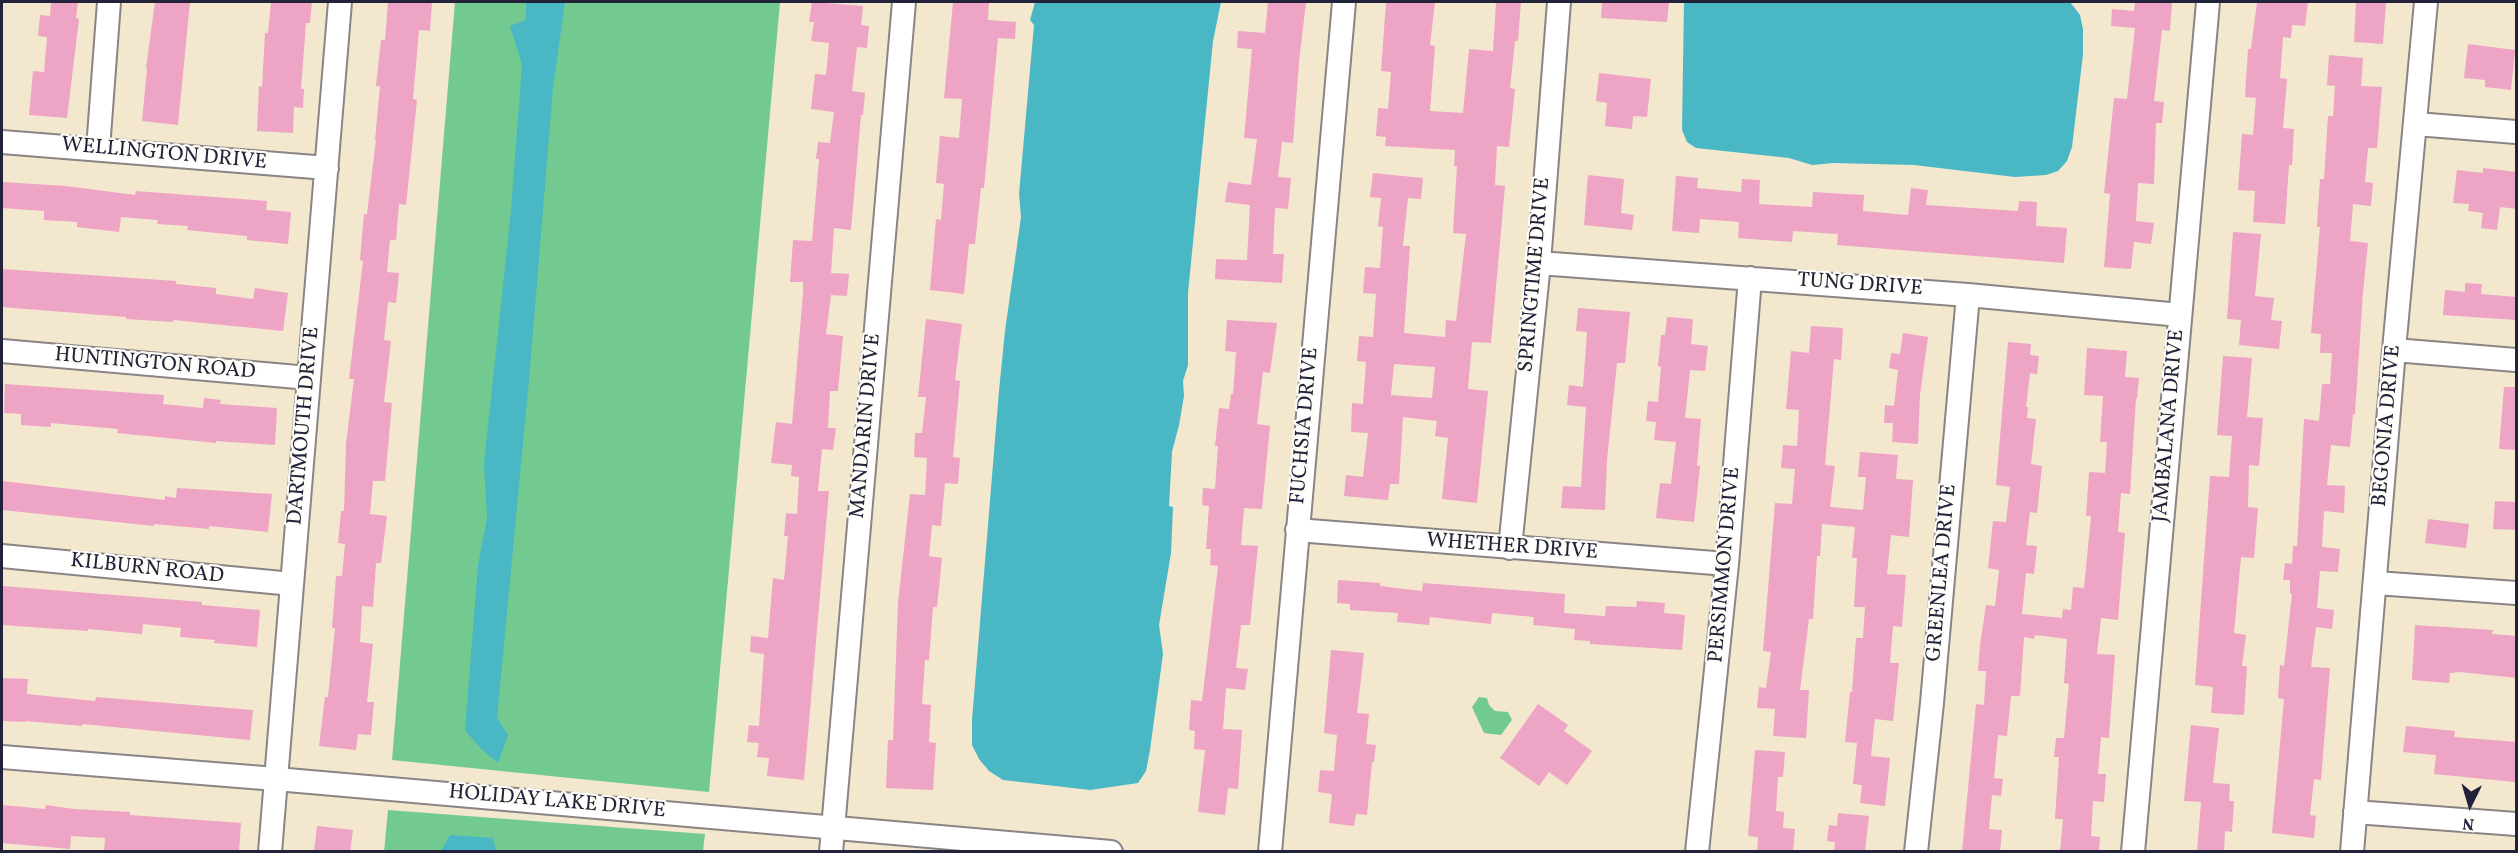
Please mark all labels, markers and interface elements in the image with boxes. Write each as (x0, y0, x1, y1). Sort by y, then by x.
street label: WELLINGTON DRIVE (60, 133, 268, 177)
street label: SPRINGTIME DRIVE (1515, 177, 1557, 373)
street label: TUNG DRIVE (1796, 269, 1924, 303)
street label: DARTMOUTH DRIVE (284, 326, 326, 526)
street label: JAMBALANA DRIVE (2149, 329, 2191, 523)
street label: MANDARIN DRIVE (846, 333, 888, 519)
street label: HUNTINGTON ROAD (54, 344, 256, 386)
street label: BEGONIA DRIVE (2368, 344, 2408, 508)
street label: FUCHSIA DRIVE (1287, 346, 1325, 506)
street label: PERSIMMON DRIVE (1705, 466, 1747, 664)
street label: GREENLEA DRIVE (1923, 483, 1963, 663)
street label: WHETHER DRIVE (1425, 529, 1599, 567)
street label: KILBURN ROAD (69, 549, 225, 591)
north arrow (2440, 775, 2500, 835)
street label: HOLIDAY LAKE DRIVE (448, 781, 666, 825)
text: N (2462, 811, 2475, 834)

